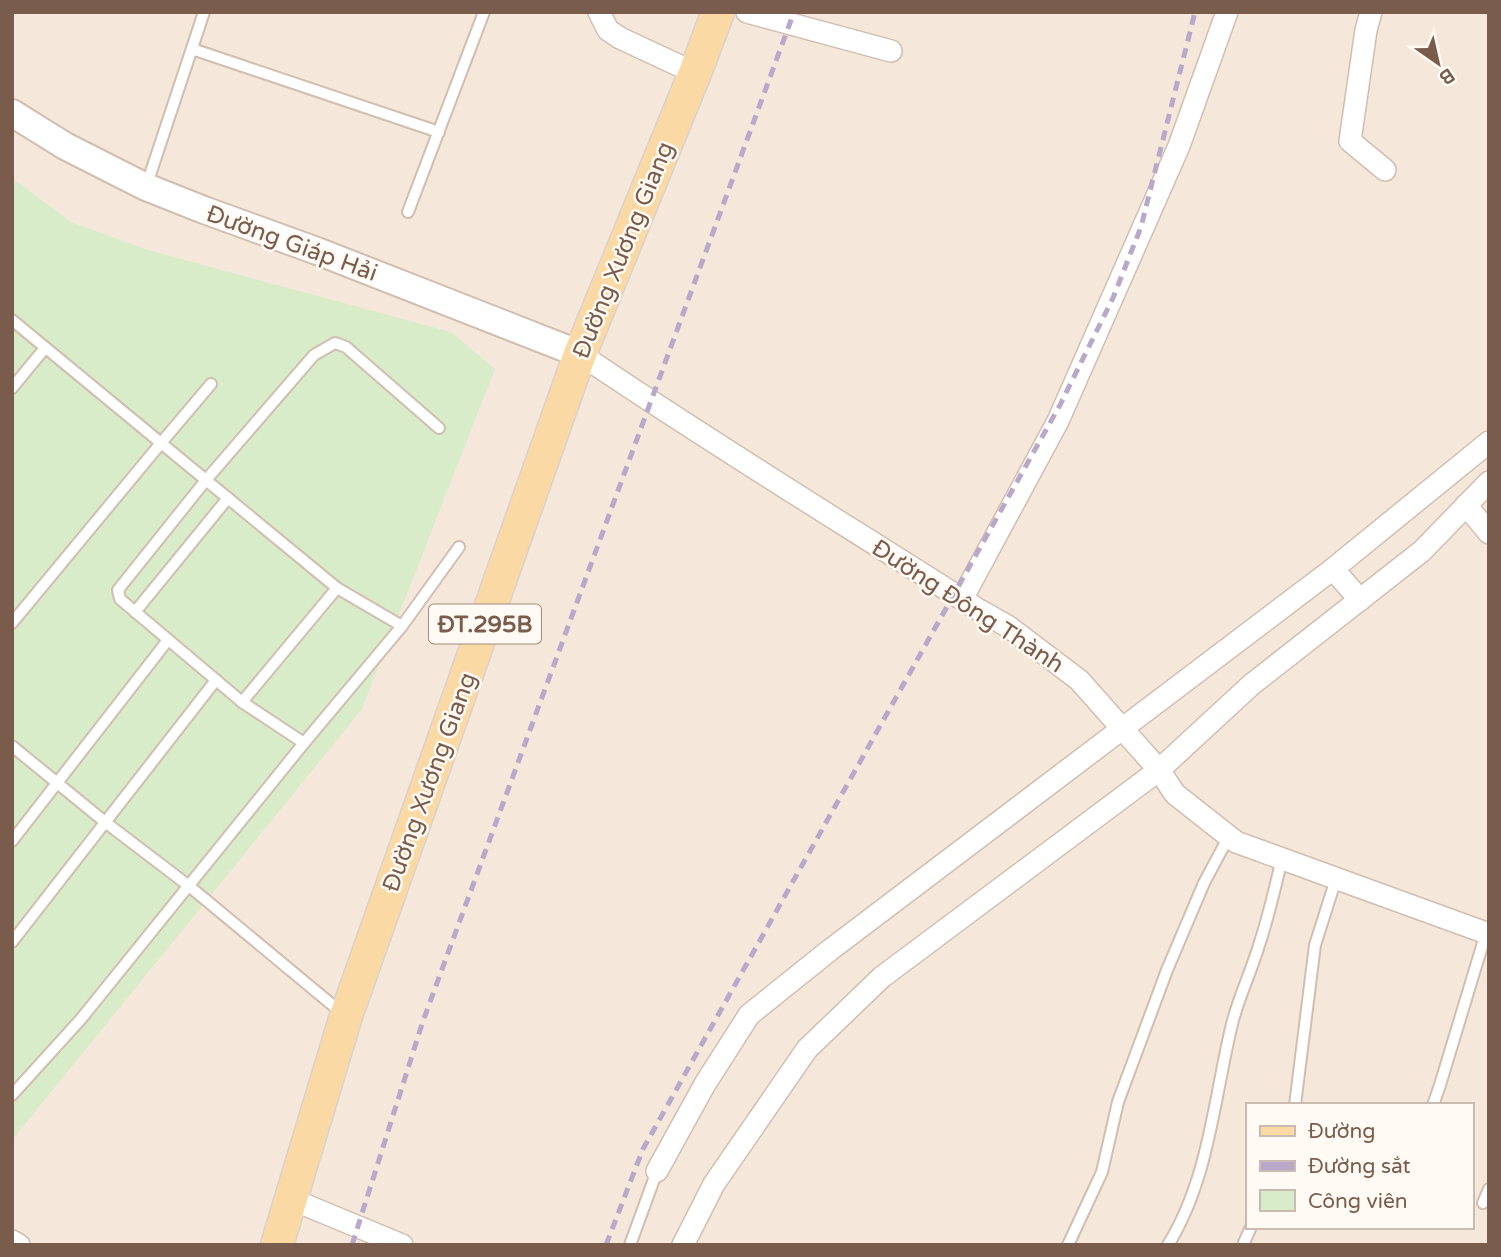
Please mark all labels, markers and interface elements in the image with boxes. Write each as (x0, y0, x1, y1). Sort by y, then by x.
north arrow (1403, 28, 1473, 98)
text: B (1435, 63, 1459, 89)
street label: Đường Xương Giang (567, 137, 680, 363)
street label: Đường Giáp Hải (202, 199, 381, 288)
street label: Đường Đông Thành (866, 533, 1069, 679)
road number: ĐT.295B (429, 604, 541, 644)
street label: Đường Xương Giang (376, 668, 483, 896)
legend (1246, 1103, 1473, 1229)
text: Đường (1308, 1119, 1376, 1144)
text: Đường sắt (1308, 1154, 1411, 1179)
text: Công viên (1308, 1189, 1408, 1214)

